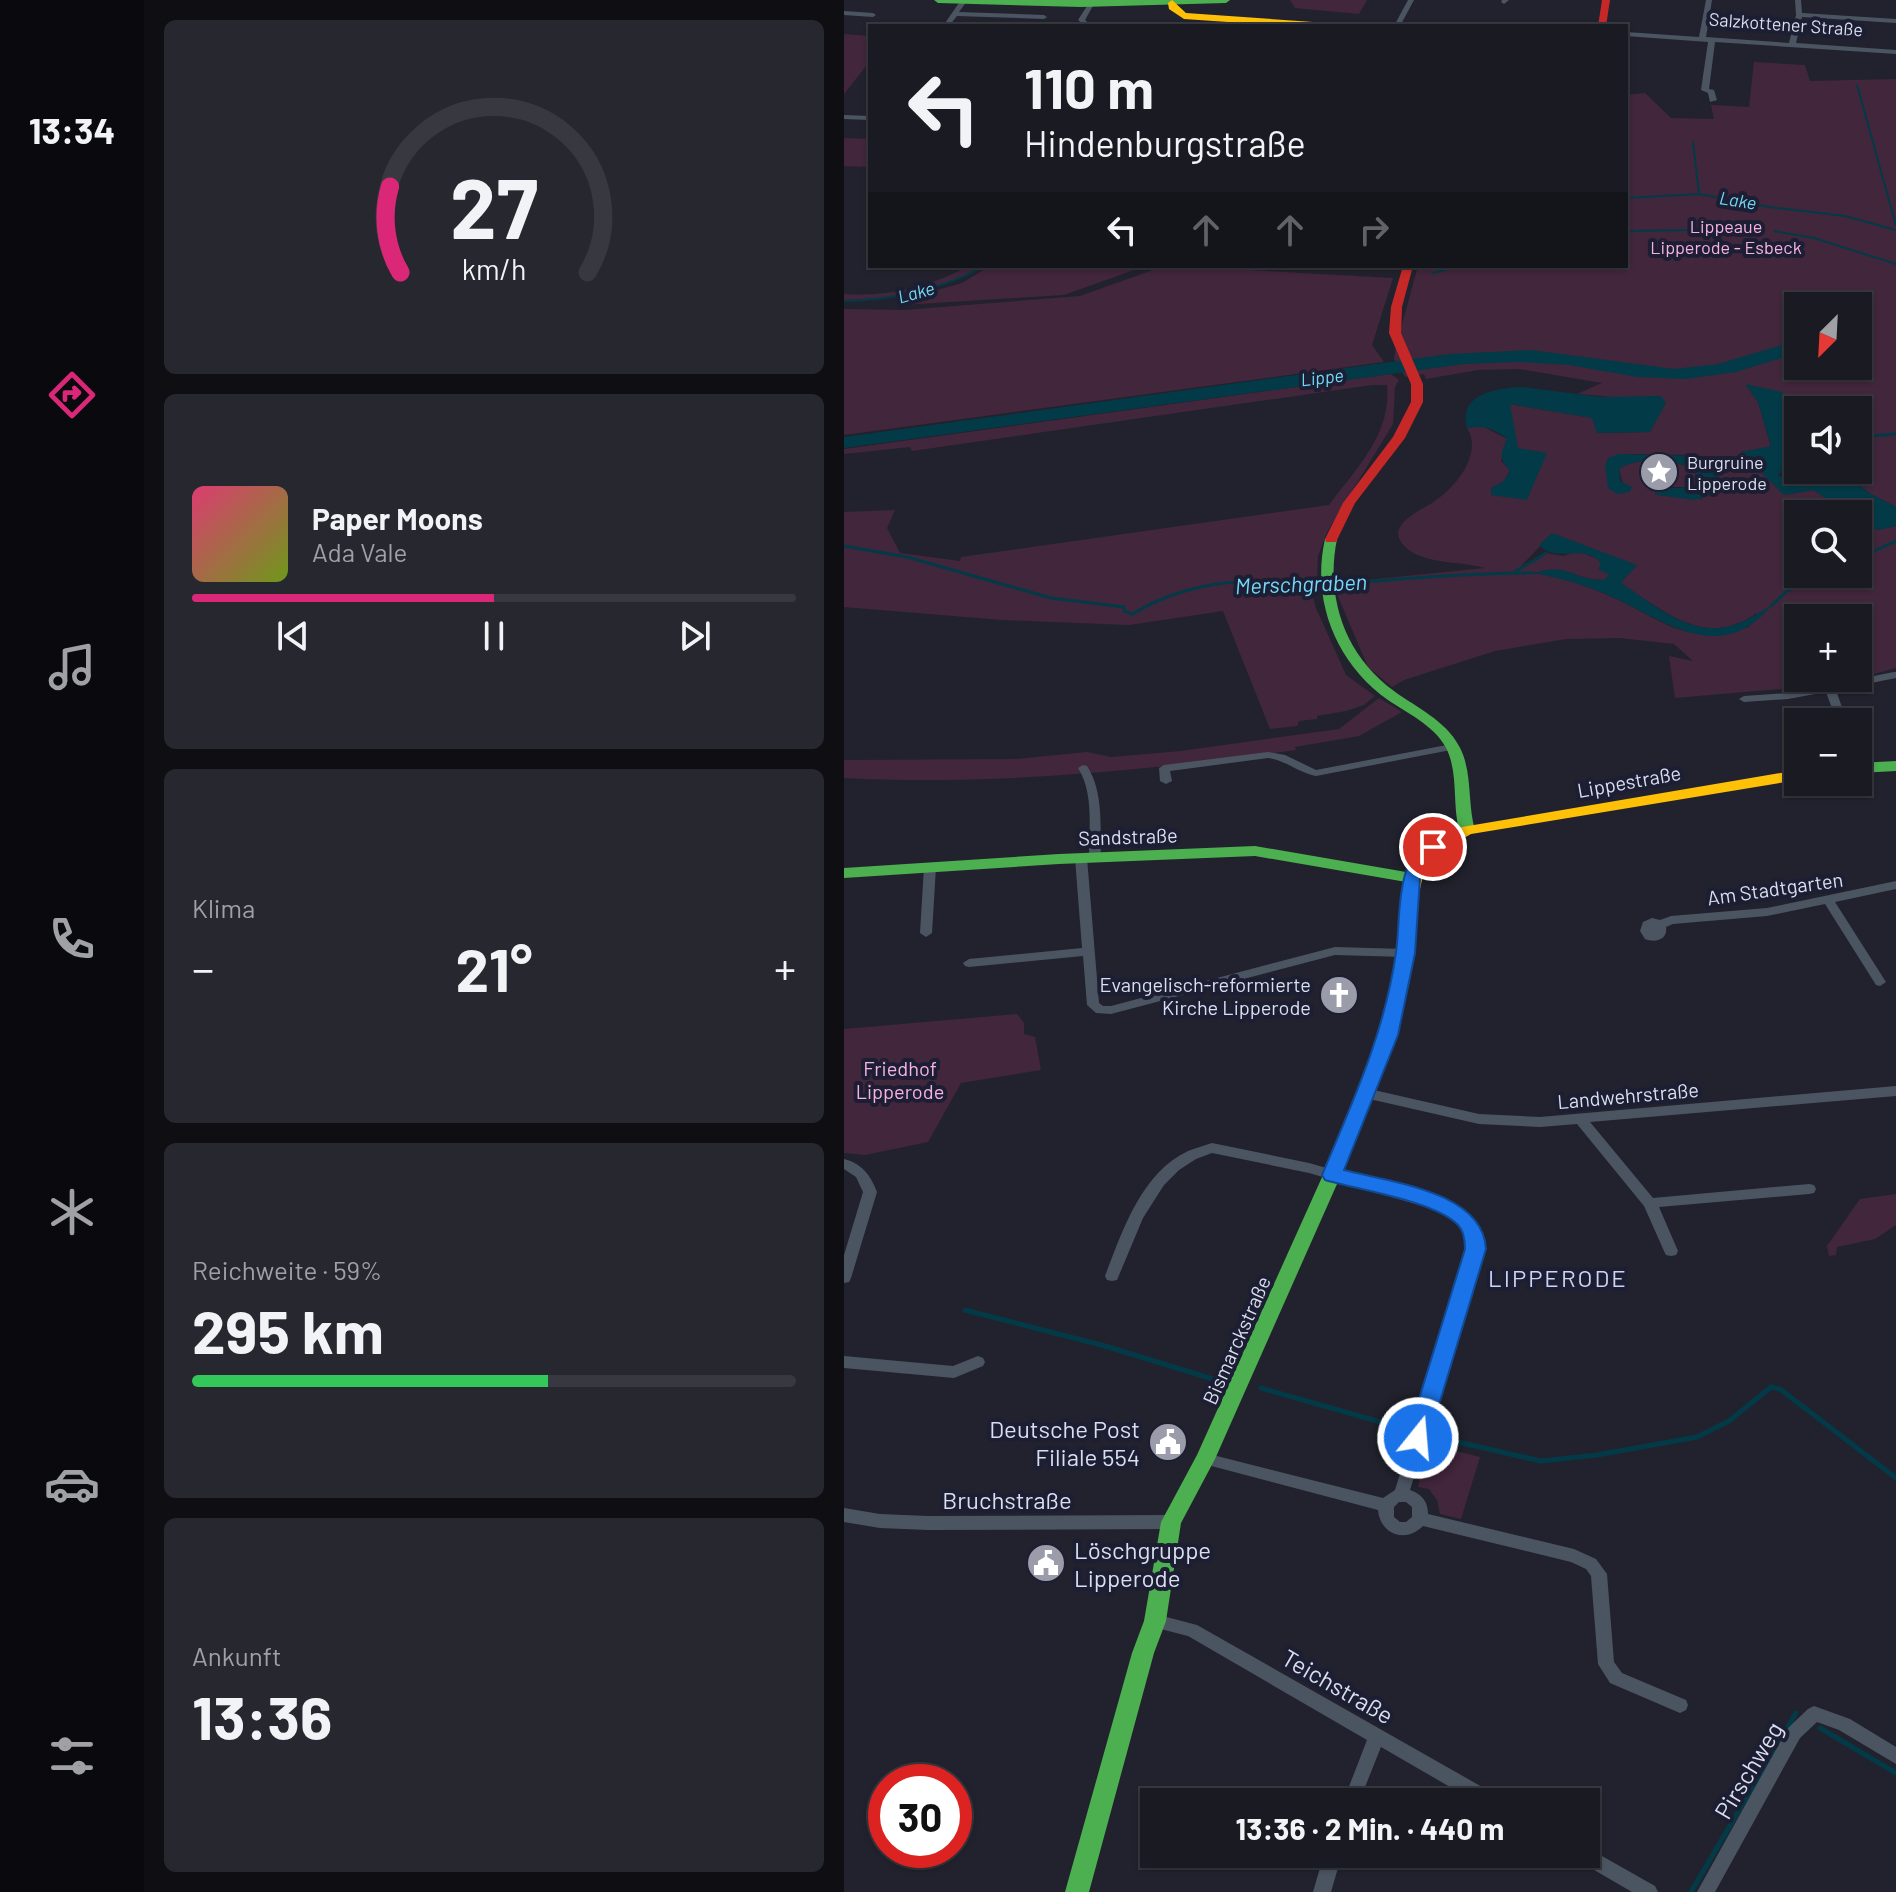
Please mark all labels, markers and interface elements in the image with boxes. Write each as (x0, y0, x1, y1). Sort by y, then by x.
street label: Salzkottener Straße (1708, 8, 1864, 40)
text: 110 m (1024, 53, 1154, 120)
icon: left (892, 56, 996, 160)
text: 13:34 (29, 108, 115, 151)
text: Hindenburgstraße (1024, 121, 1306, 164)
text: 27 (450, 156, 538, 256)
water label: Lake (1718, 186, 1758, 214)
icon: left (1100, 208, 1144, 252)
icon: ahead (1184, 208, 1228, 252)
icon: ahead (1268, 208, 1312, 252)
icon: right (1352, 208, 1396, 252)
park label: Lippeaue Lipperode - Esbeck (1650, 215, 1802, 258)
text: km/h (462, 251, 526, 286)
water label: Lake (895, 276, 937, 308)
north arrow (1784, 292, 1872, 380)
map controls (1784, 292, 1872, 796)
water label: Lippe (1299, 363, 1345, 391)
icon: directions (44, 367, 100, 423)
button: sound (1784, 396, 1872, 484)
place icon: Burgruine Lipperode (1638, 451, 1680, 493)
place label: Burgruine Lipperode (1687, 451, 1767, 494)
text: Paper Moons (312, 500, 483, 536)
button: search (1784, 500, 1872, 588)
text: Ada Vale (312, 536, 407, 567)
water label: Merschgraben (1235, 568, 1367, 598)
button: + (1784, 604, 1872, 692)
icon: previous (271, 614, 315, 658)
icon: pause (472, 614, 516, 658)
icon: next (673, 614, 717, 658)
icon: music (44, 639, 100, 695)
button: − (1784, 708, 1872, 796)
street label: Lippestraße (1575, 760, 1683, 802)
pin (1399, 813, 1467, 881)
street label: Sandstraße (1078, 822, 1178, 850)
icon: arrive (1411, 825, 1455, 869)
street label: Am Stadtgarten (1706, 867, 1844, 909)
text: Klima (192, 892, 255, 923)
icon: phone (44, 911, 100, 967)
text: 21° (455, 932, 533, 1004)
text: − (192, 941, 214, 994)
text: + (774, 941, 796, 994)
place label: Evangelisch-reformierte Kirche Lipperode (1099, 972, 1311, 1019)
church icon: Evangelisch-reformierte Kirche Lipperode (1318, 974, 1360, 1016)
park label: Friedhof Lipperode (856, 1056, 944, 1103)
street label: Landwehrstraße (1556, 1077, 1700, 1113)
icon: climate (44, 1184, 100, 1240)
text: Reichweite · 59% (192, 1254, 382, 1285)
district label: LIPPERODE (1488, 1263, 1628, 1292)
street label: Bismarckstraße (1197, 1272, 1275, 1408)
text: 295 km (192, 1294, 384, 1366)
position arrow (1376, 1396, 1460, 1480)
place label: Deutsche Post Filiale 554 (989, 1414, 1140, 1471)
public building icon: Deutsche Post Filiale 554 (1147, 1421, 1189, 1463)
icon: car (44, 1456, 100, 1512)
street label: Bruchstraße (942, 1485, 1072, 1514)
place label: Löschgruppe Lipperode (1074, 1535, 1211, 1592)
public building icon: Löschgruppe Lipperode (1025, 1542, 1067, 1584)
text: Ankunft (192, 1640, 281, 1671)
street label: Teichstraße (1277, 1643, 1399, 1729)
text: 13:36 (192, 1680, 332, 1752)
street label: Pirschweg (1708, 1716, 1788, 1824)
icon: filters (44, 1728, 100, 1784)
speed limit sign: 30 (868, 1764, 972, 1868)
text: 13:36 · 2 Min. · 440 m (1236, 1810, 1504, 1846)

